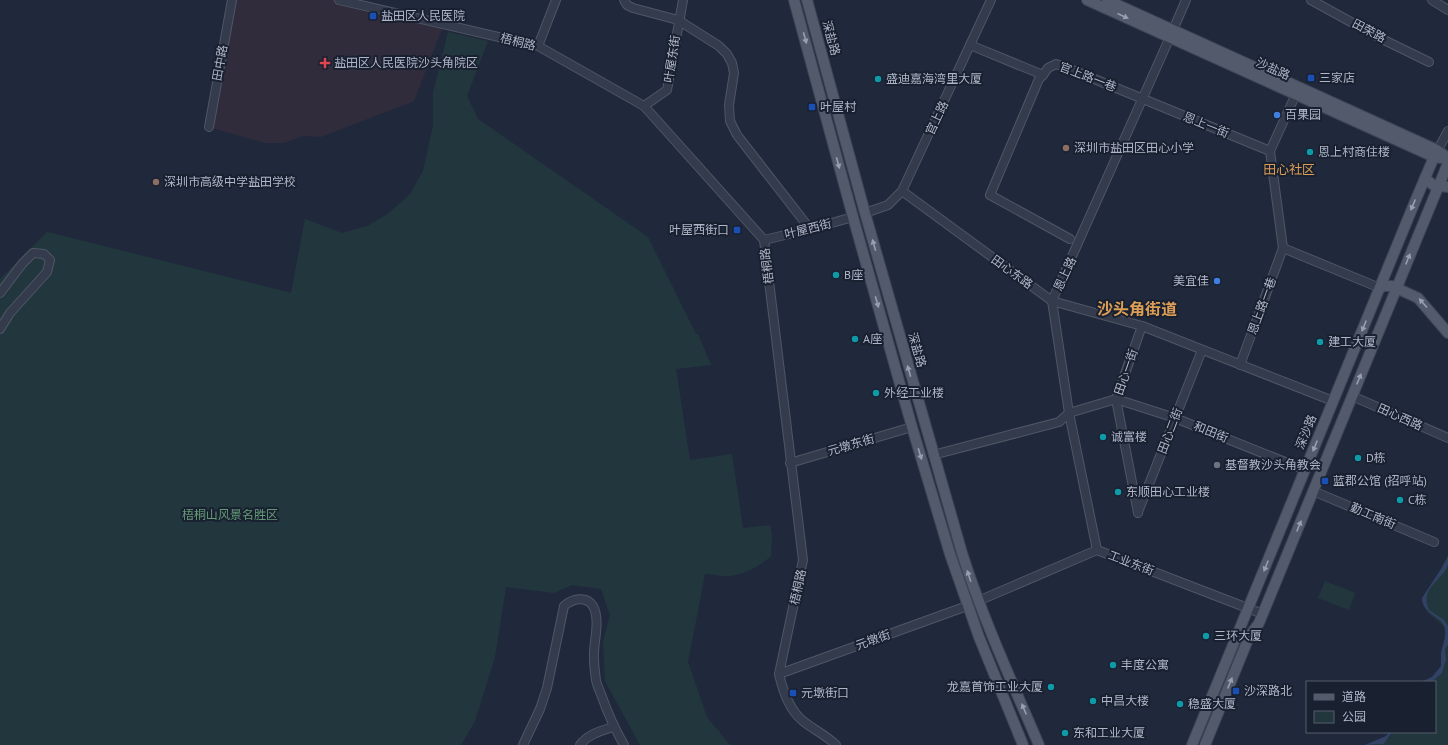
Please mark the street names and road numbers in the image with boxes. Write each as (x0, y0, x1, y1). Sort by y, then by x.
street label: 田荣路 (1350, 15, 1389, 46)
street label: 深盐路 (820, 19, 843, 57)
street label: 梧桐路 (499, 30, 537, 53)
street label: 叶屋东街 (660, 34, 683, 84)
street label: 田中路 (209, 44, 230, 82)
street label: 沙盐路 (1254, 54, 1293, 83)
street label: 官上路一巷 (1057, 59, 1119, 94)
street label: 官上路 (922, 98, 951, 137)
street label: 恩上一街 (1181, 109, 1231, 140)
street label: 叶屋西街 (783, 215, 833, 242)
street label: 梧桐路 (757, 247, 776, 285)
street label: 田心东路 (988, 251, 1036, 292)
street label: 恩上路 (1050, 254, 1079, 293)
street label: 恩上路一巷 (1244, 275, 1279, 337)
street label: 深盐路 (905, 330, 930, 369)
street label: 田心一街 (1111, 347, 1140, 397)
street label: 田心西路 (1375, 400, 1425, 433)
street label: 田心二街 (1154, 406, 1185, 456)
street label: 深沙路 (1292, 412, 1319, 451)
street label: 和田街 (1192, 418, 1231, 445)
street label: 元墩东街 (826, 431, 876, 458)
street label: 勤工南街 (1348, 499, 1398, 532)
street label: 工业东街 (1106, 547, 1156, 578)
street label: 梧桐路 (786, 568, 809, 606)
street label: 元墩街 (853, 626, 892, 653)

